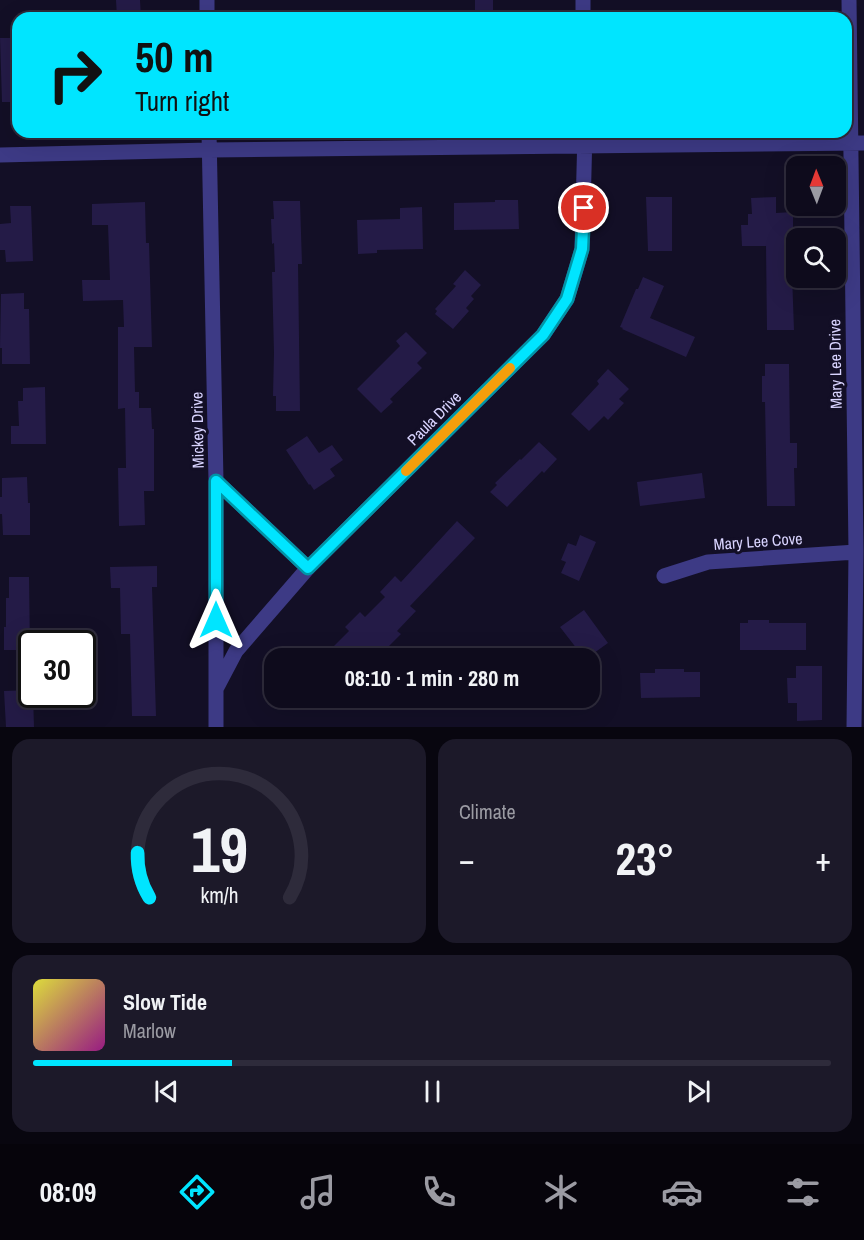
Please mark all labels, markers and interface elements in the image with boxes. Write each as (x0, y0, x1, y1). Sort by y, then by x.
text: 50 m (135, 29, 214, 85)
icon: right (36, 36, 114, 114)
text: Turn right (135, 83, 229, 119)
north arrow (786, 156, 846, 216)
map controls (786, 156, 846, 288)
pin (558, 182, 609, 233)
icon: arrive (567, 191, 600, 224)
button: search (786, 228, 846, 288)
street label: Mary Lee Drive (823, 319, 847, 409)
street label: Paula Drive (402, 386, 466, 450)
street label: Mickey Drive (185, 392, 209, 468)
street label: Mary Lee Cove (713, 527, 803, 555)
position arrow (184, 588, 248, 652)
speed limit sign: 30 (18, 630, 96, 708)
text: 08:10 · 1 min · 280 m (345, 663, 519, 693)
text: Climate (459, 798, 516, 825)
text: 19 (191, 807, 247, 891)
text: 23° (615, 828, 675, 889)
text: − (459, 837, 475, 881)
text: + (815, 837, 831, 881)
text: km/h (200, 881, 238, 910)
text: Slow Tide (123, 987, 207, 1017)
text: Marlow (123, 1017, 176, 1044)
icon: previous (150, 1075, 183, 1108)
icon: pause (416, 1075, 449, 1108)
icon: next (682, 1075, 715, 1108)
icon: directions (176, 1171, 218, 1213)
icon: music (297, 1171, 339, 1213)
icon: phone (418, 1171, 460, 1213)
icon: climate (540, 1171, 582, 1213)
icon: car (661, 1171, 703, 1213)
icon: filters (782, 1171, 824, 1213)
text: 08:09 (40, 1174, 96, 1210)

